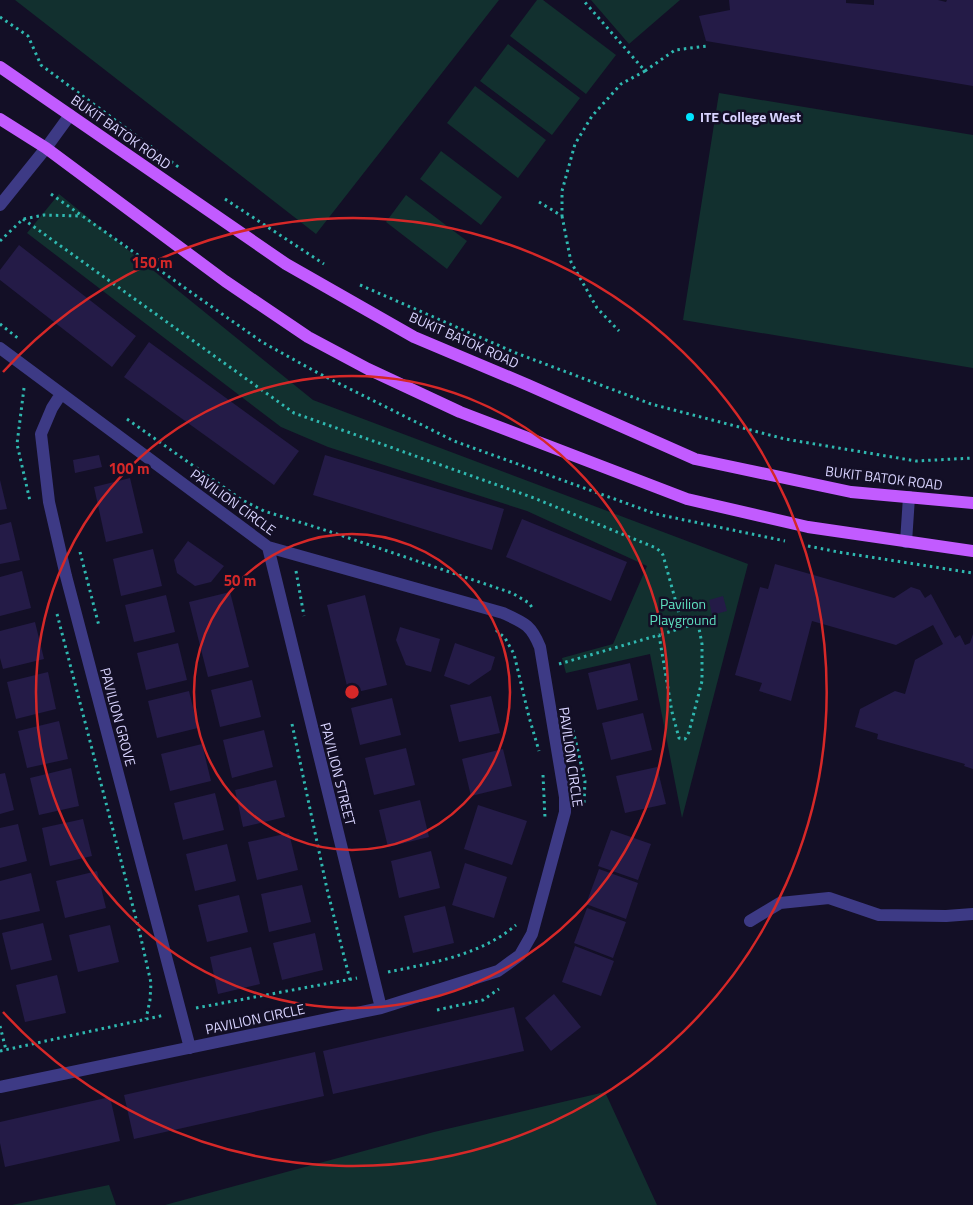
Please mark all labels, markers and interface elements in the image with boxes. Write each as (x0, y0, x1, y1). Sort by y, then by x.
street label: BUKIT BATOK ROAD (67, 89, 176, 174)
place label: ITE College West (700, 106, 801, 127)
marker: ITE College West (684, 111, 696, 123)
text: 150 m (131, 251, 173, 274)
street label: BUKIT BATOK ROAD (406, 306, 522, 373)
text: 100 m (108, 457, 150, 480)
street label: BUKIT BATOK ROAD (824, 460, 944, 495)
street label: PAVILION CIRCLE (186, 463, 281, 540)
text: 50 m (224, 569, 256, 592)
park label: Pavilion Playground (650, 593, 716, 630)
street label: PAVILION GROVE (95, 665, 142, 769)
centre of rings (343, 683, 361, 701)
street label: PAVILION CIRCLE (554, 705, 589, 809)
street label: PAVILION STREET (316, 720, 362, 828)
street label: PAVILION CIRCLE (203, 998, 307, 1039)

